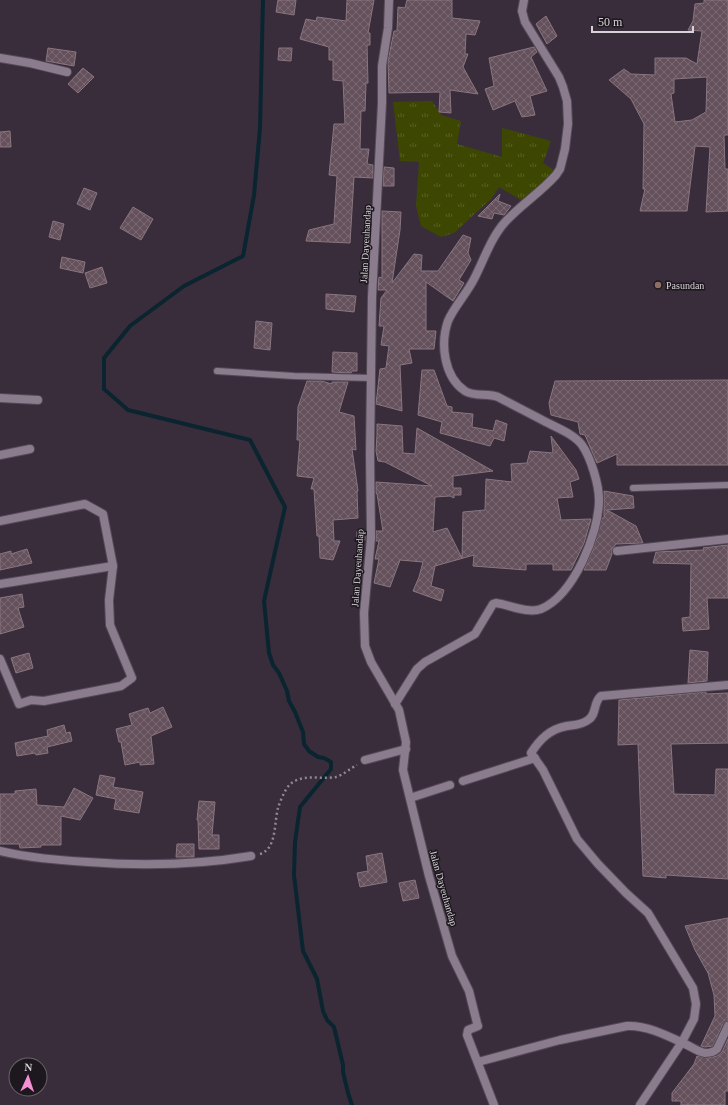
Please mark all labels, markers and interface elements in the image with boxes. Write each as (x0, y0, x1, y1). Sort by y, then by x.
scale bar (592, 8, 693, 34)
text: 50 m (598, 15, 623, 29)
street label: Jalan Dayeuhandap (358, 205, 373, 283)
marker: Pasundan (653, 280, 663, 290)
place label: Pasundan (666, 280, 704, 291)
street label: Jalan Dayeuhandap (349, 529, 366, 607)
street label: Jalan Dayeuhandap (427, 849, 460, 927)
north arrow (8, 1057, 48, 1097)
text: N (24, 1061, 33, 1073)

